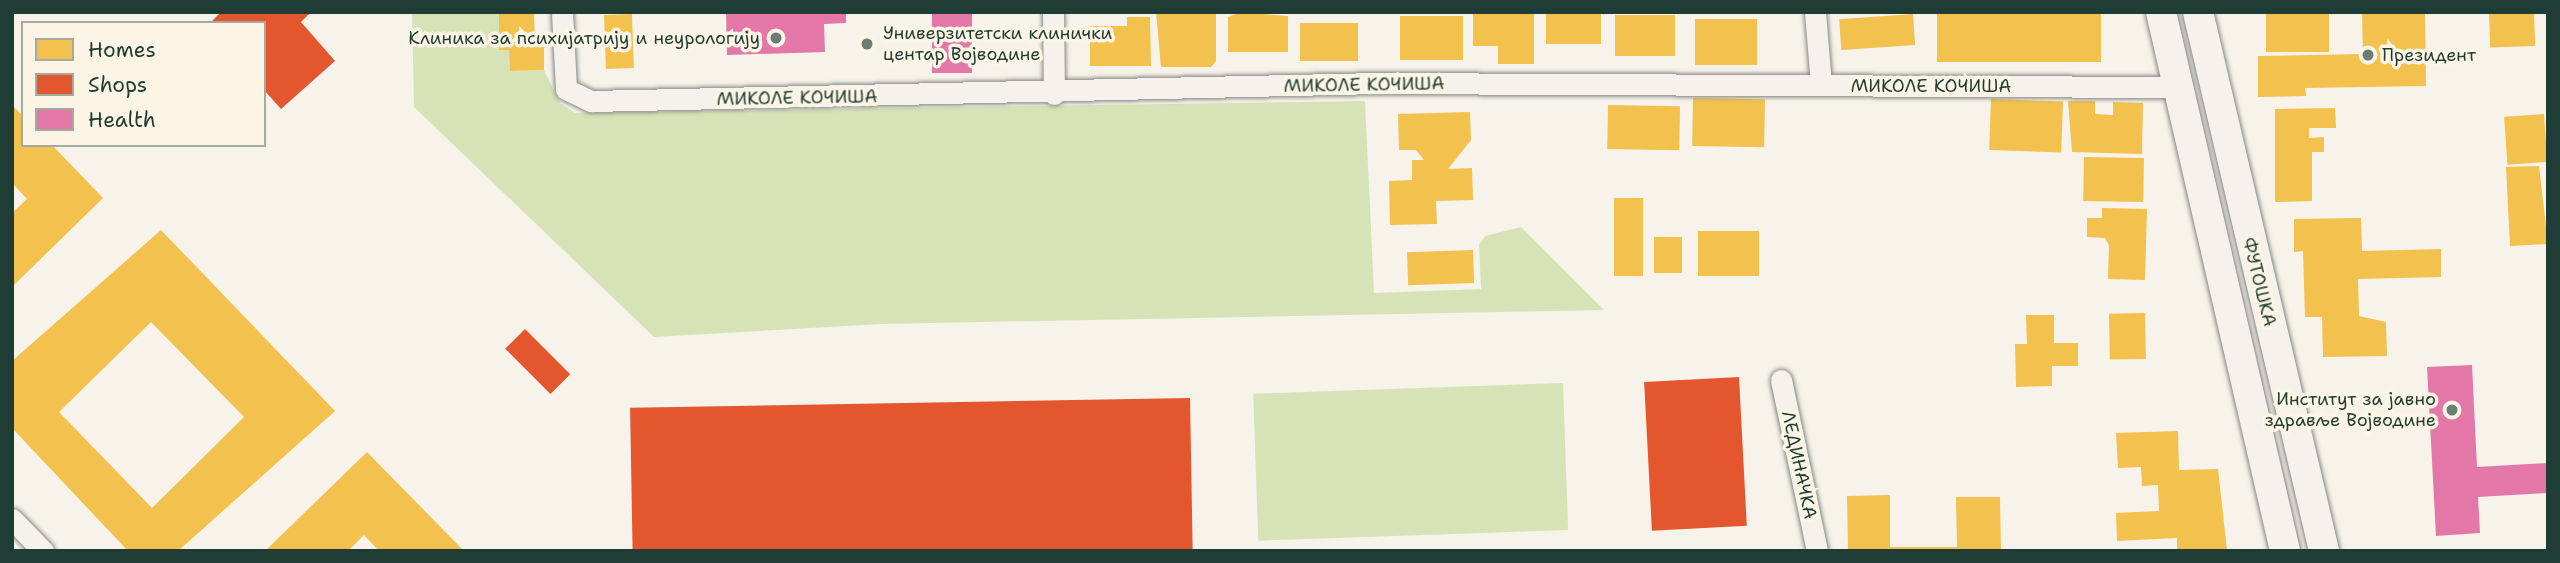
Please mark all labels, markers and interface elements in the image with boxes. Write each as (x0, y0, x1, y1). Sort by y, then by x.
legend (21, 21, 266, 147)
place label: Универзитетски клинички центар Војводине (883, 23, 1112, 66)
place label: Клиника за психијатрију и неурологију (408, 27, 760, 49)
marker: Клиника за психијатрију и неурологију (766, 28, 786, 48)
marker: Универзитетски клинички центар Војводине (857, 34, 877, 54)
text: Homes (88, 36, 156, 64)
place label: Президент (2382, 44, 2476, 66)
marker: Президент (2360, 47, 2376, 63)
text: Shops (88, 71, 147, 99)
street label: МИКОЛЕ КОЧИША (1283, 73, 1445, 97)
street label: МИКОЛЕ КОЧИША (1851, 75, 2011, 97)
street label: МИКОЛЕ КОЧИША (716, 86, 878, 110)
text: Health (88, 106, 156, 134)
street label: ФУТОШКА (2238, 235, 2280, 329)
place label: Институт за јавно здравље Војводине (2265, 389, 2436, 432)
marker: Институт за јавно здравље Војводине (2442, 400, 2462, 420)
street label: ЛЕДИНАЧКА (1777, 409, 1821, 521)

